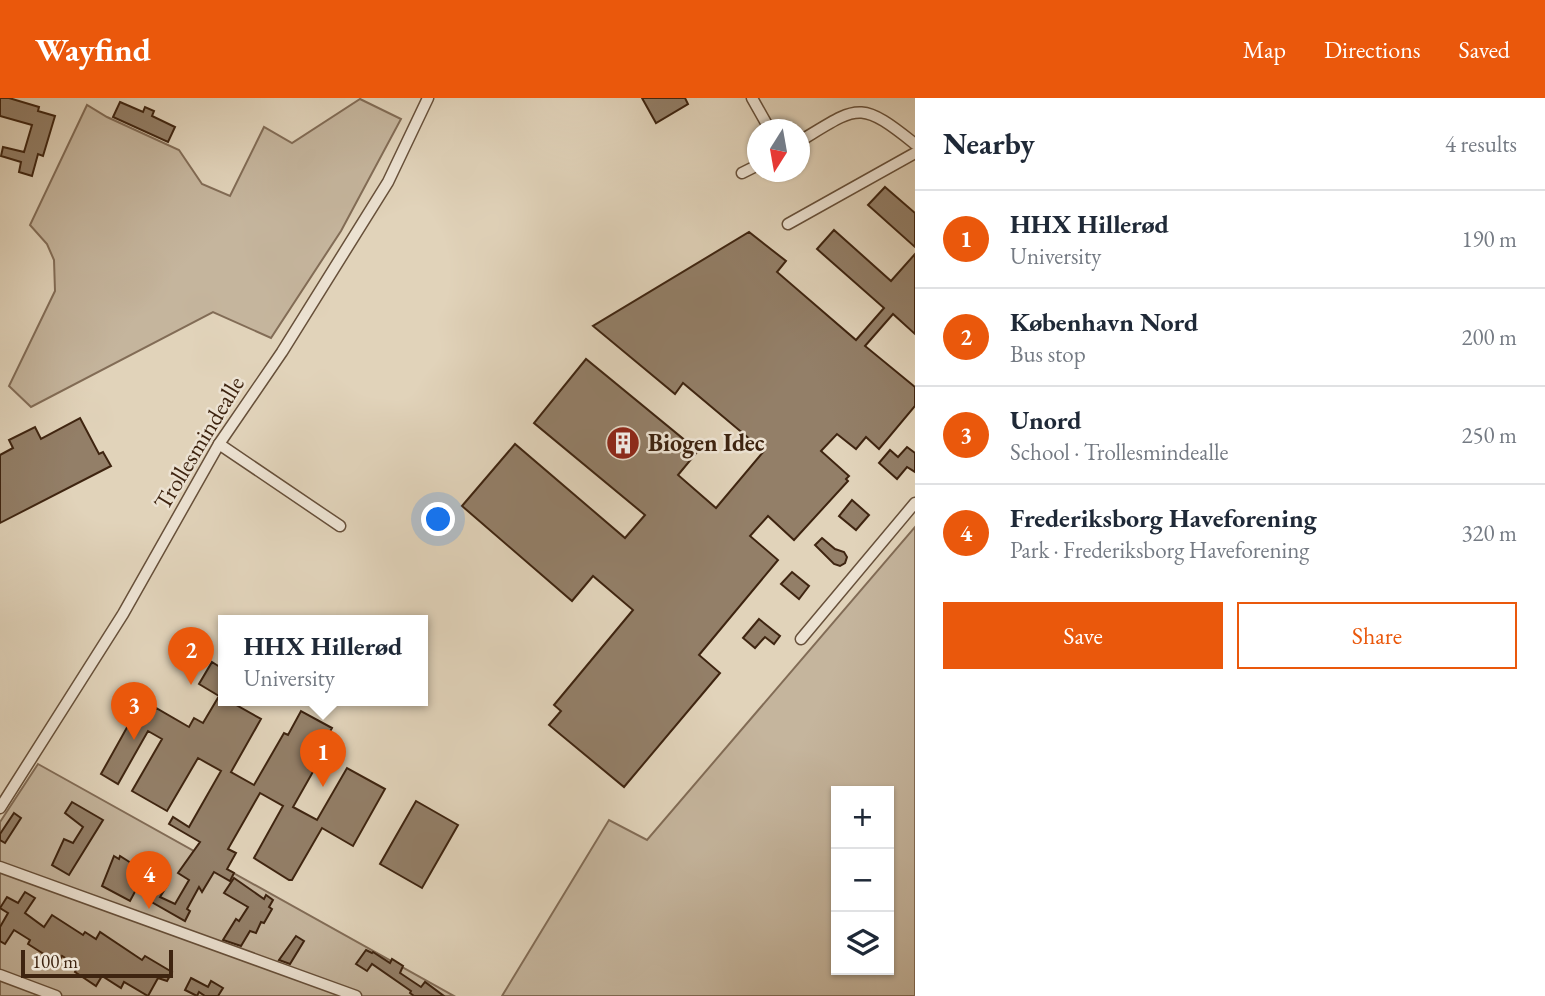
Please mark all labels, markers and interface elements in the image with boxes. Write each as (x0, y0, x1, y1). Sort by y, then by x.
text: Wayfind (35, 28, 151, 71)
text: Map (1243, 34, 1286, 65)
text: Directions (1324, 34, 1421, 65)
text: Saved (1459, 34, 1510, 65)
north arrow (747, 119, 810, 182)
text: Nearby (943, 124, 1035, 163)
text: 4 results (1445, 129, 1517, 159)
text: HHX Hillerød (1010, 207, 1169, 241)
text: 1 (960, 224, 972, 254)
text: 190 m (1461, 224, 1517, 254)
text: University (1010, 241, 1101, 271)
text: København Nord (1010, 305, 1198, 339)
text: 2 (960, 322, 972, 352)
text: 200 m (1461, 322, 1517, 352)
text: Bus stop (1010, 339, 1086, 369)
street label: Trollesmindealle (146, 370, 251, 515)
text: Unord (1010, 403, 1082, 437)
text: 3 (960, 420, 972, 450)
text: 250 m (1461, 420, 1517, 450)
building icon: Biogen Idec (604, 424, 642, 462)
place label: Biogen Idec (648, 427, 765, 459)
text: School · Trollesmindealle (1010, 437, 1228, 467)
text: Frederiksborg Haveforening (1010, 501, 1317, 535)
your location (421, 502, 455, 536)
text: 4 (960, 518, 972, 548)
text: 320 m (1461, 518, 1517, 548)
text: Park · Frederiksborg Haveforening (1010, 535, 1309, 565)
button: Save (943, 602, 1223, 669)
button: Share (1237, 602, 1517, 669)
popup (218, 615, 428, 706)
pin: 2 (168, 627, 214, 685)
text: HHX Hillerød (244, 629, 402, 663)
text: University (244, 663, 335, 693)
pin: 3 (111, 682, 157, 740)
pin: 1 (300, 729, 346, 787)
map controls (831, 786, 894, 975)
button: + (831, 786, 894, 849)
button: − (831, 849, 894, 912)
pin: 4 (126, 851, 172, 909)
button: layers (831, 912, 894, 975)
scale bar (21, 947, 173, 979)
text: 100 m (32, 949, 78, 974)

